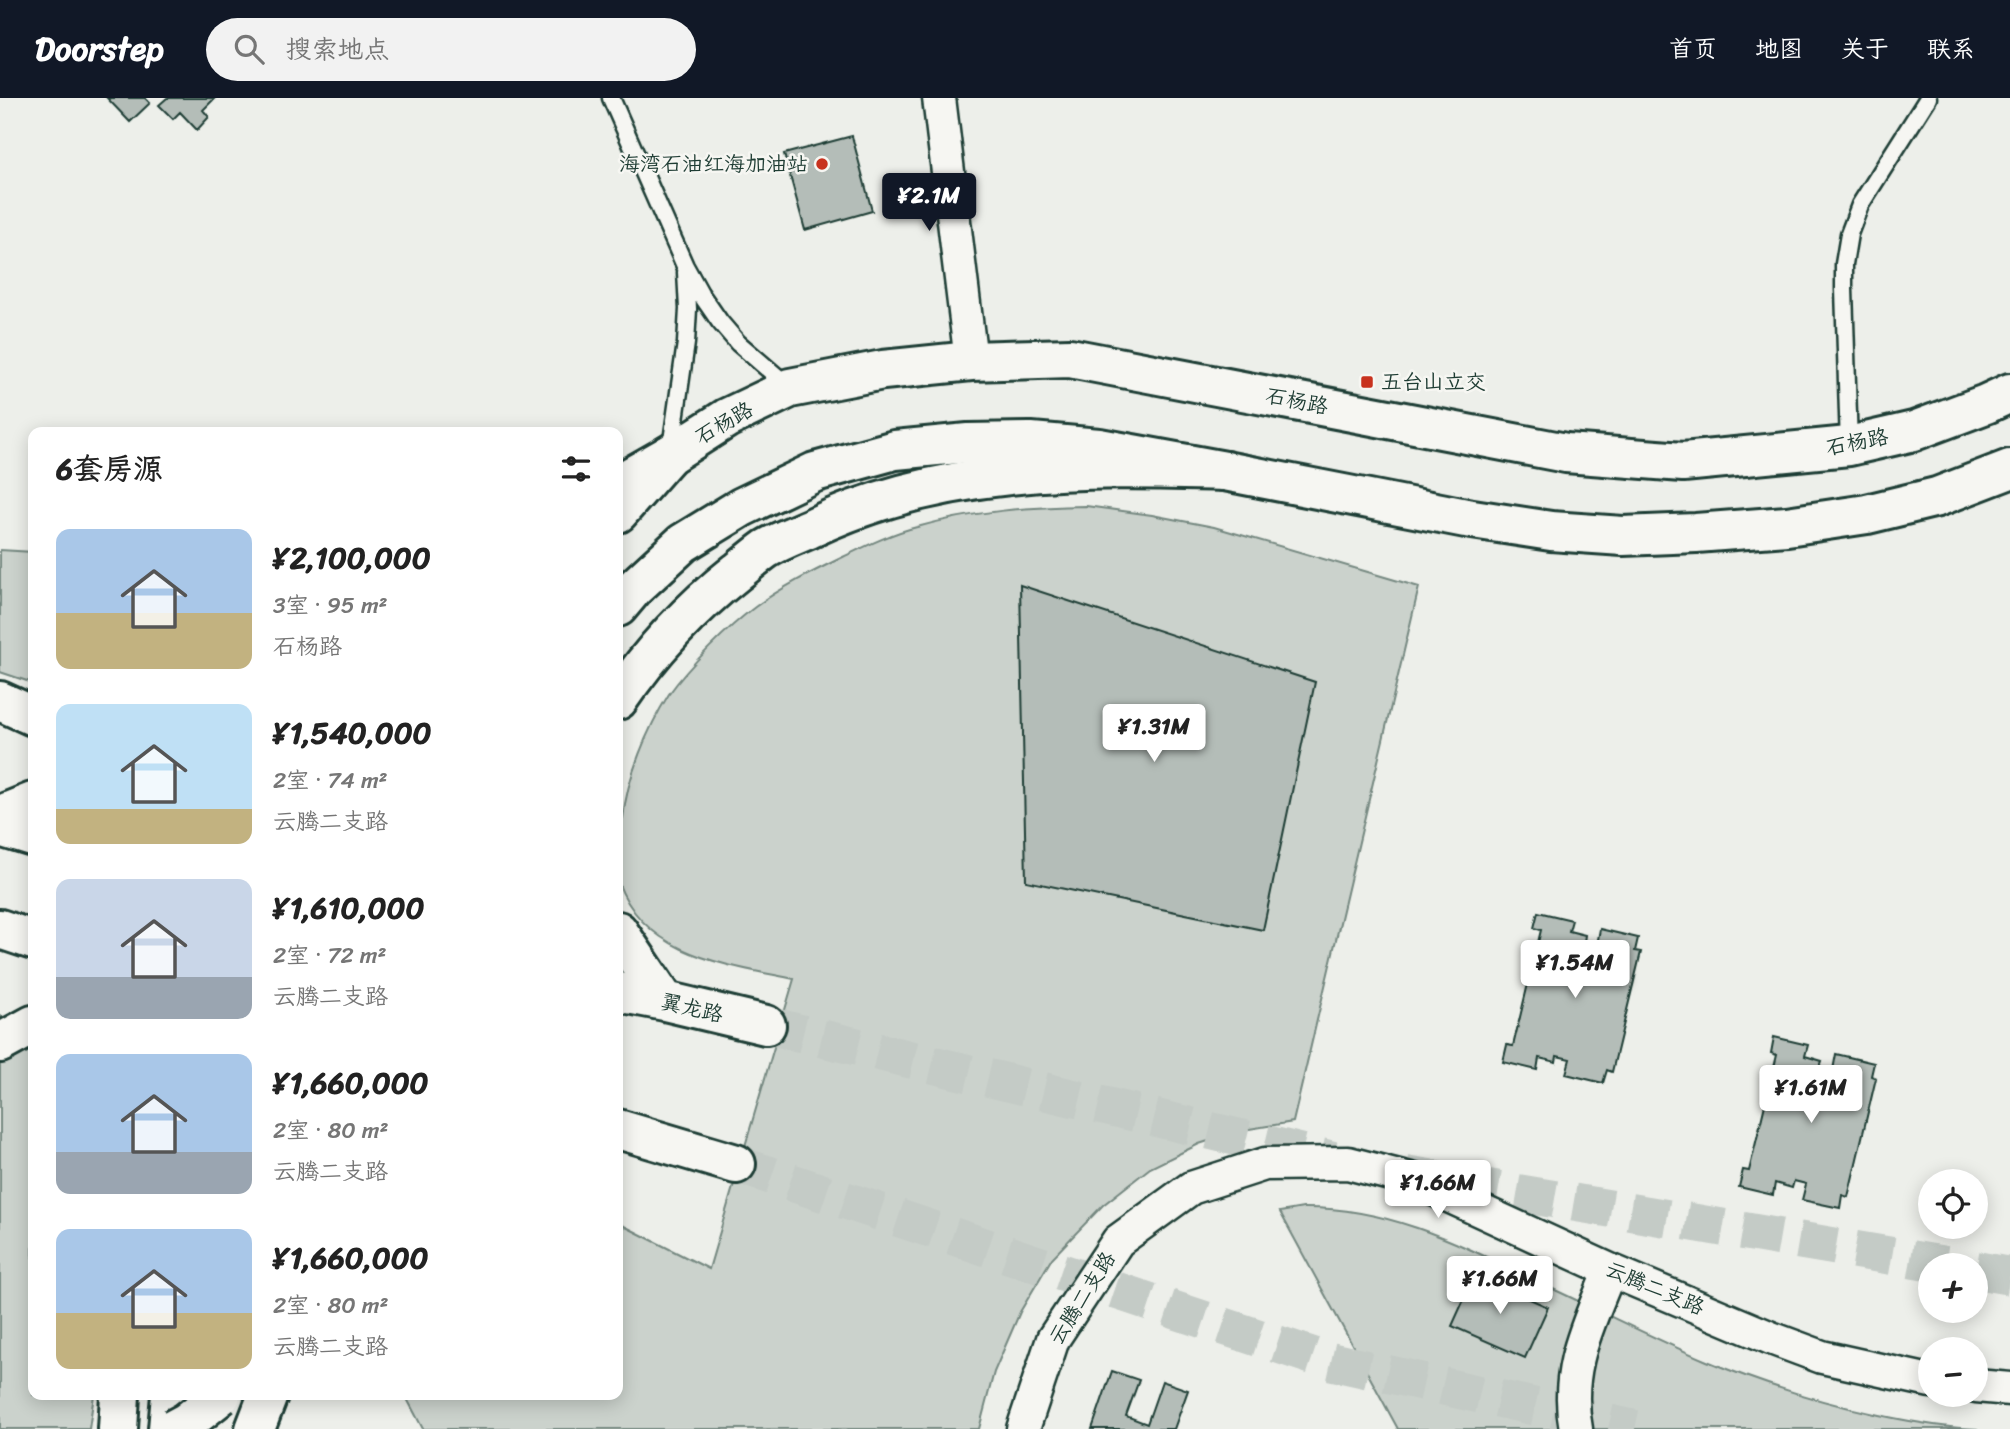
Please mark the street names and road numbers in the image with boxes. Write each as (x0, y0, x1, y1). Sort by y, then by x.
street label: 石杨路 (1262, 376, 1332, 426)
street label: 石杨路 (687, 391, 761, 455)
street label: 石杨路 (1822, 417, 1892, 467)
street label: 翼龙路 (657, 982, 727, 1034)
street label: 云腾二支路 (1038, 1243, 1126, 1353)
street label: 云腾二支路 (1599, 1250, 1711, 1326)

